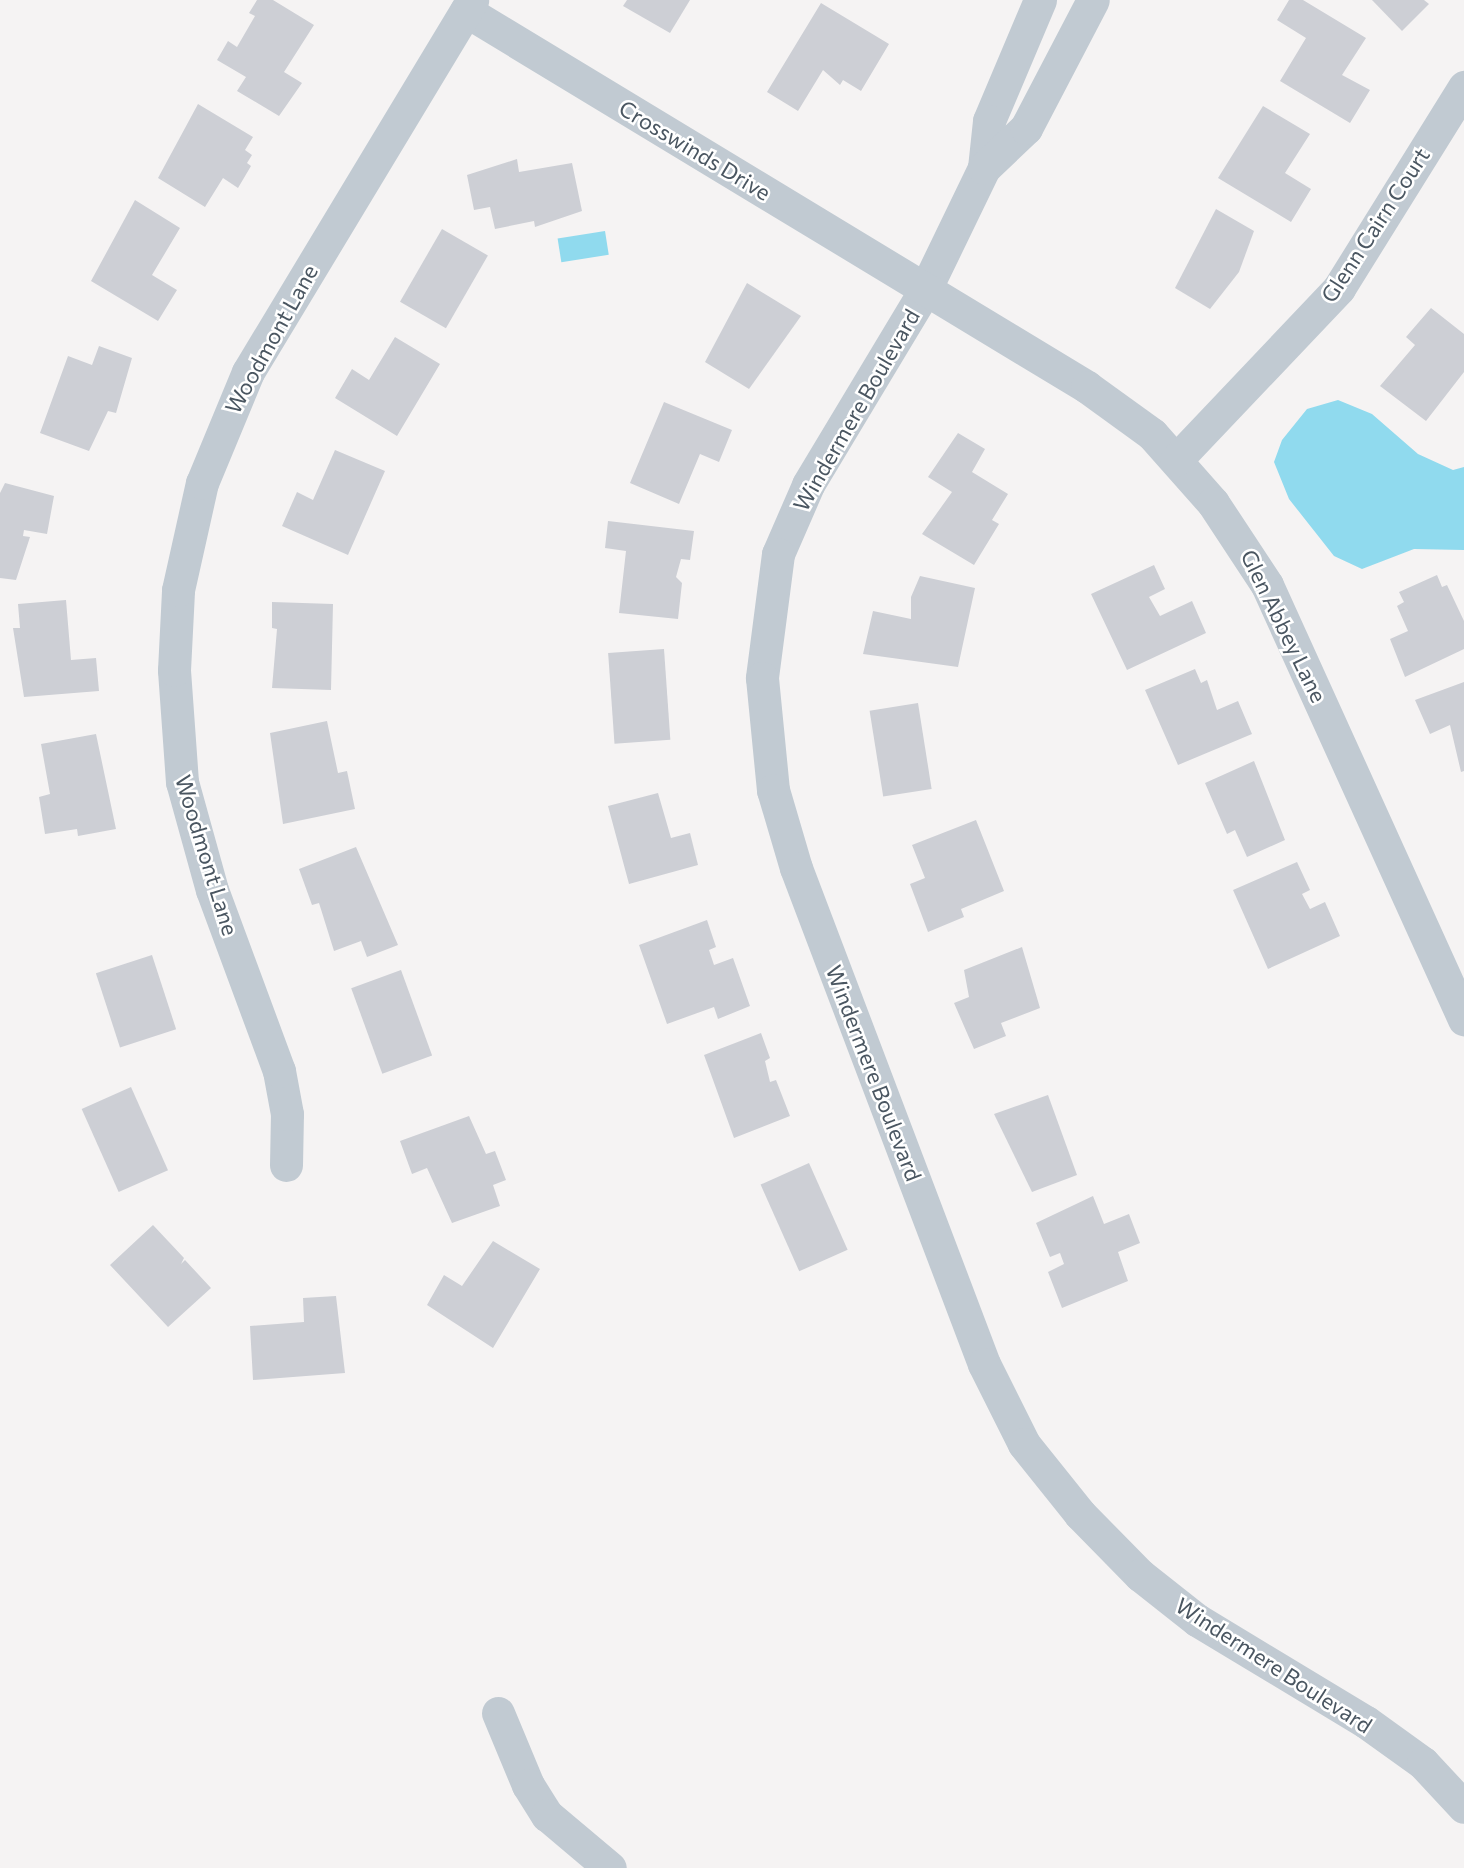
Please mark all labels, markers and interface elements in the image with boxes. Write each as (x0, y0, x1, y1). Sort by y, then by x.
street label: Crosswinds Drive (614, 94, 776, 206)
street label: Glenn Cairn Court (1315, 143, 1435, 307)
street label: Woodmont Lane (219, 260, 323, 418)
street label: Windermere Boulevard (787, 304, 925, 516)
street label: Glen Abbey Lane (1236, 545, 1332, 707)
street label: Woodmont Lane (170, 772, 244, 938)
street label: Windermere Boulevard (821, 961, 927, 1185)
street label: Windermere Boulevard (1171, 1592, 1377, 1738)

